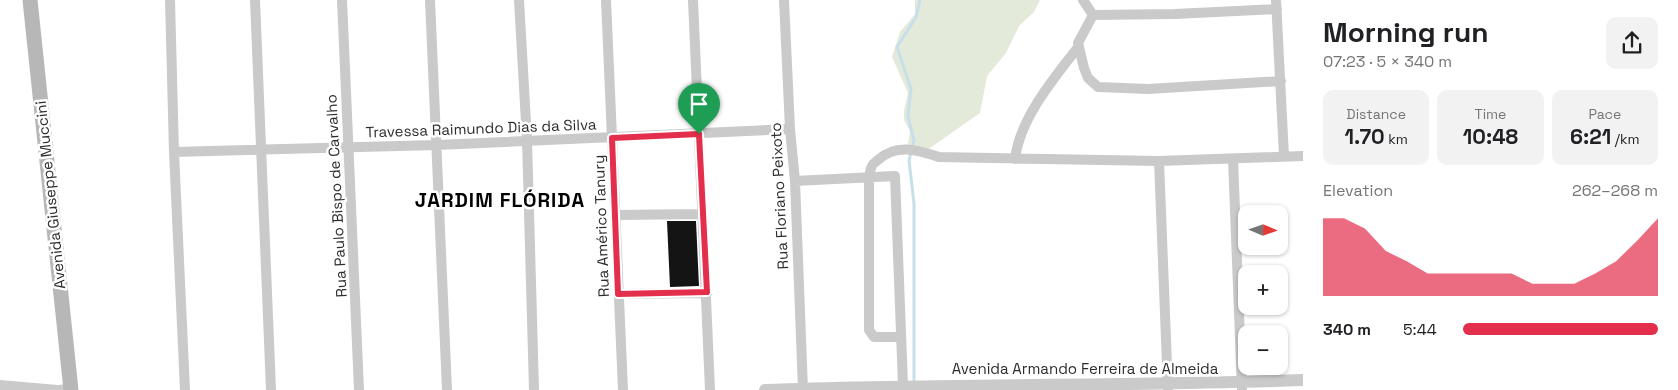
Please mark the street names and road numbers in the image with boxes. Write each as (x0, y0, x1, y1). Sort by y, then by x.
street label: Rua Paulo Bispo de Carvalho (321, 94, 351, 298)
street label: Avenida Giuseppe Muccini (31, 100, 69, 290)
street label: Travessa Raimundo Dias da Silva (365, 114, 597, 142)
street label: Rua Floriano Peixoto (766, 122, 792, 270)
street label: Rua Américo Tanury (589, 155, 613, 297)
street label: Avenida Armando Ferreira de Almeida (952, 359, 1219, 378)

